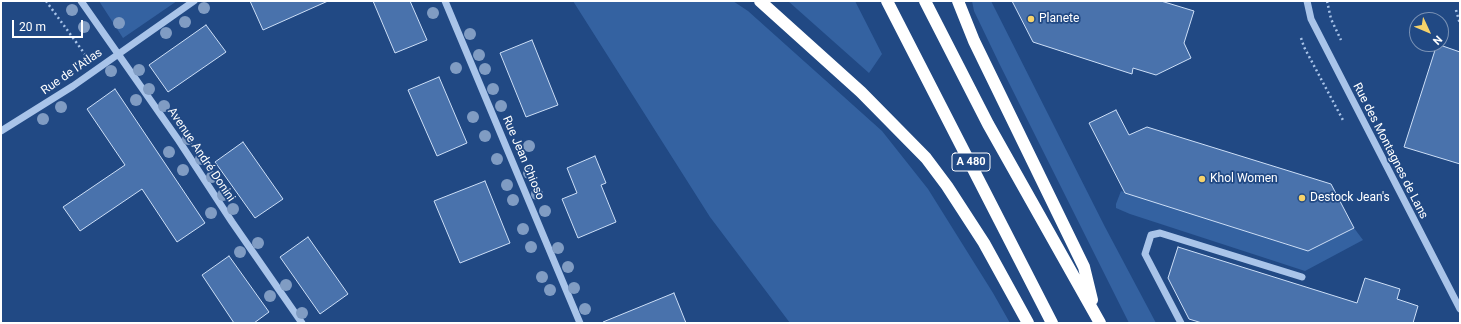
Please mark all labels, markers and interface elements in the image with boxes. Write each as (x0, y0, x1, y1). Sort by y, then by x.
scale bar (14, 12, 85, 38)
place label: Planete (1039, 12, 1079, 26)
north arrow (1409, 12, 1449, 52)
marker: Planete (1026, 14, 1036, 24)
text: 20 m (19, 20, 46, 34)
text: N (1430, 33, 1445, 47)
street label: Rue de l'Atlas (39, 46, 105, 98)
street label: Rue des Montagnes de Lans (1349, 81, 1431, 221)
street label: Avenue André Donini (164, 105, 238, 205)
street label: Rue Jean Chioso (499, 114, 547, 202)
road number: A 480 (952, 153, 990, 171)
place label: Khol Women (1210, 172, 1278, 186)
marker: Khol Women (1197, 174, 1207, 184)
place label: Destock Jean's (1310, 191, 1390, 205)
marker: Destock Jean's (1297, 193, 1307, 203)

